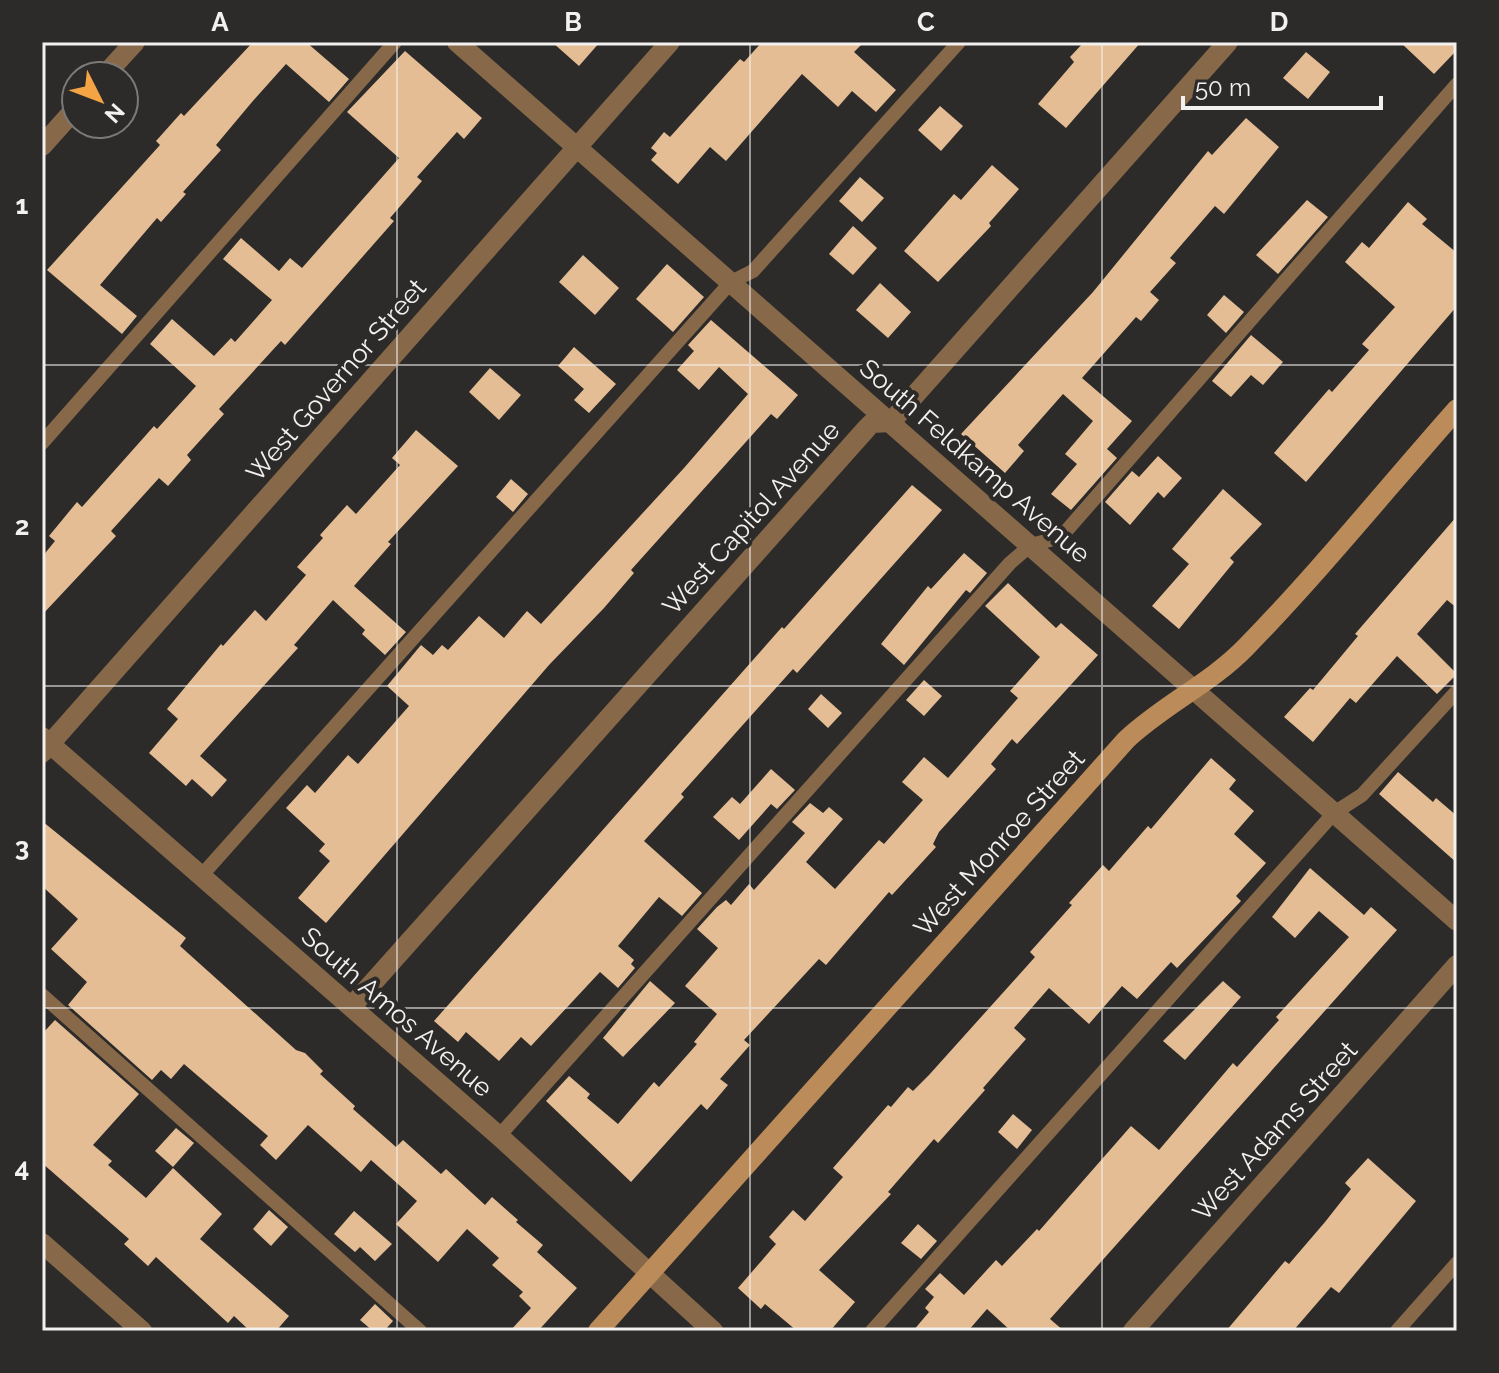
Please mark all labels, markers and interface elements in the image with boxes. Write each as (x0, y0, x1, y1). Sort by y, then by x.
text: A (211, 7, 229, 37)
text: B (564, 7, 582, 37)
text: C (917, 7, 935, 37)
text: D (1270, 7, 1288, 37)
north arrow (60, 60, 140, 140)
scale bar (1183, 60, 1381, 110)
text: 50 m (1195, 73, 1251, 102)
text: N (100, 98, 130, 128)
text: 1 (16, 190, 29, 220)
street label: West Governor Street (240, 273, 432, 487)
street label: South Feldkamp Avenue (854, 353, 1096, 569)
street label: West Capitol Avenue (656, 415, 846, 621)
text: 2 (15, 511, 29, 541)
street label: West Monroe Street (908, 744, 1091, 942)
text: 3 (15, 832, 29, 862)
street label: South Amos Avenue (295, 921, 499, 1103)
street label: West Adams Street (1187, 1035, 1363, 1227)
text: 4 (15, 1153, 29, 1183)

